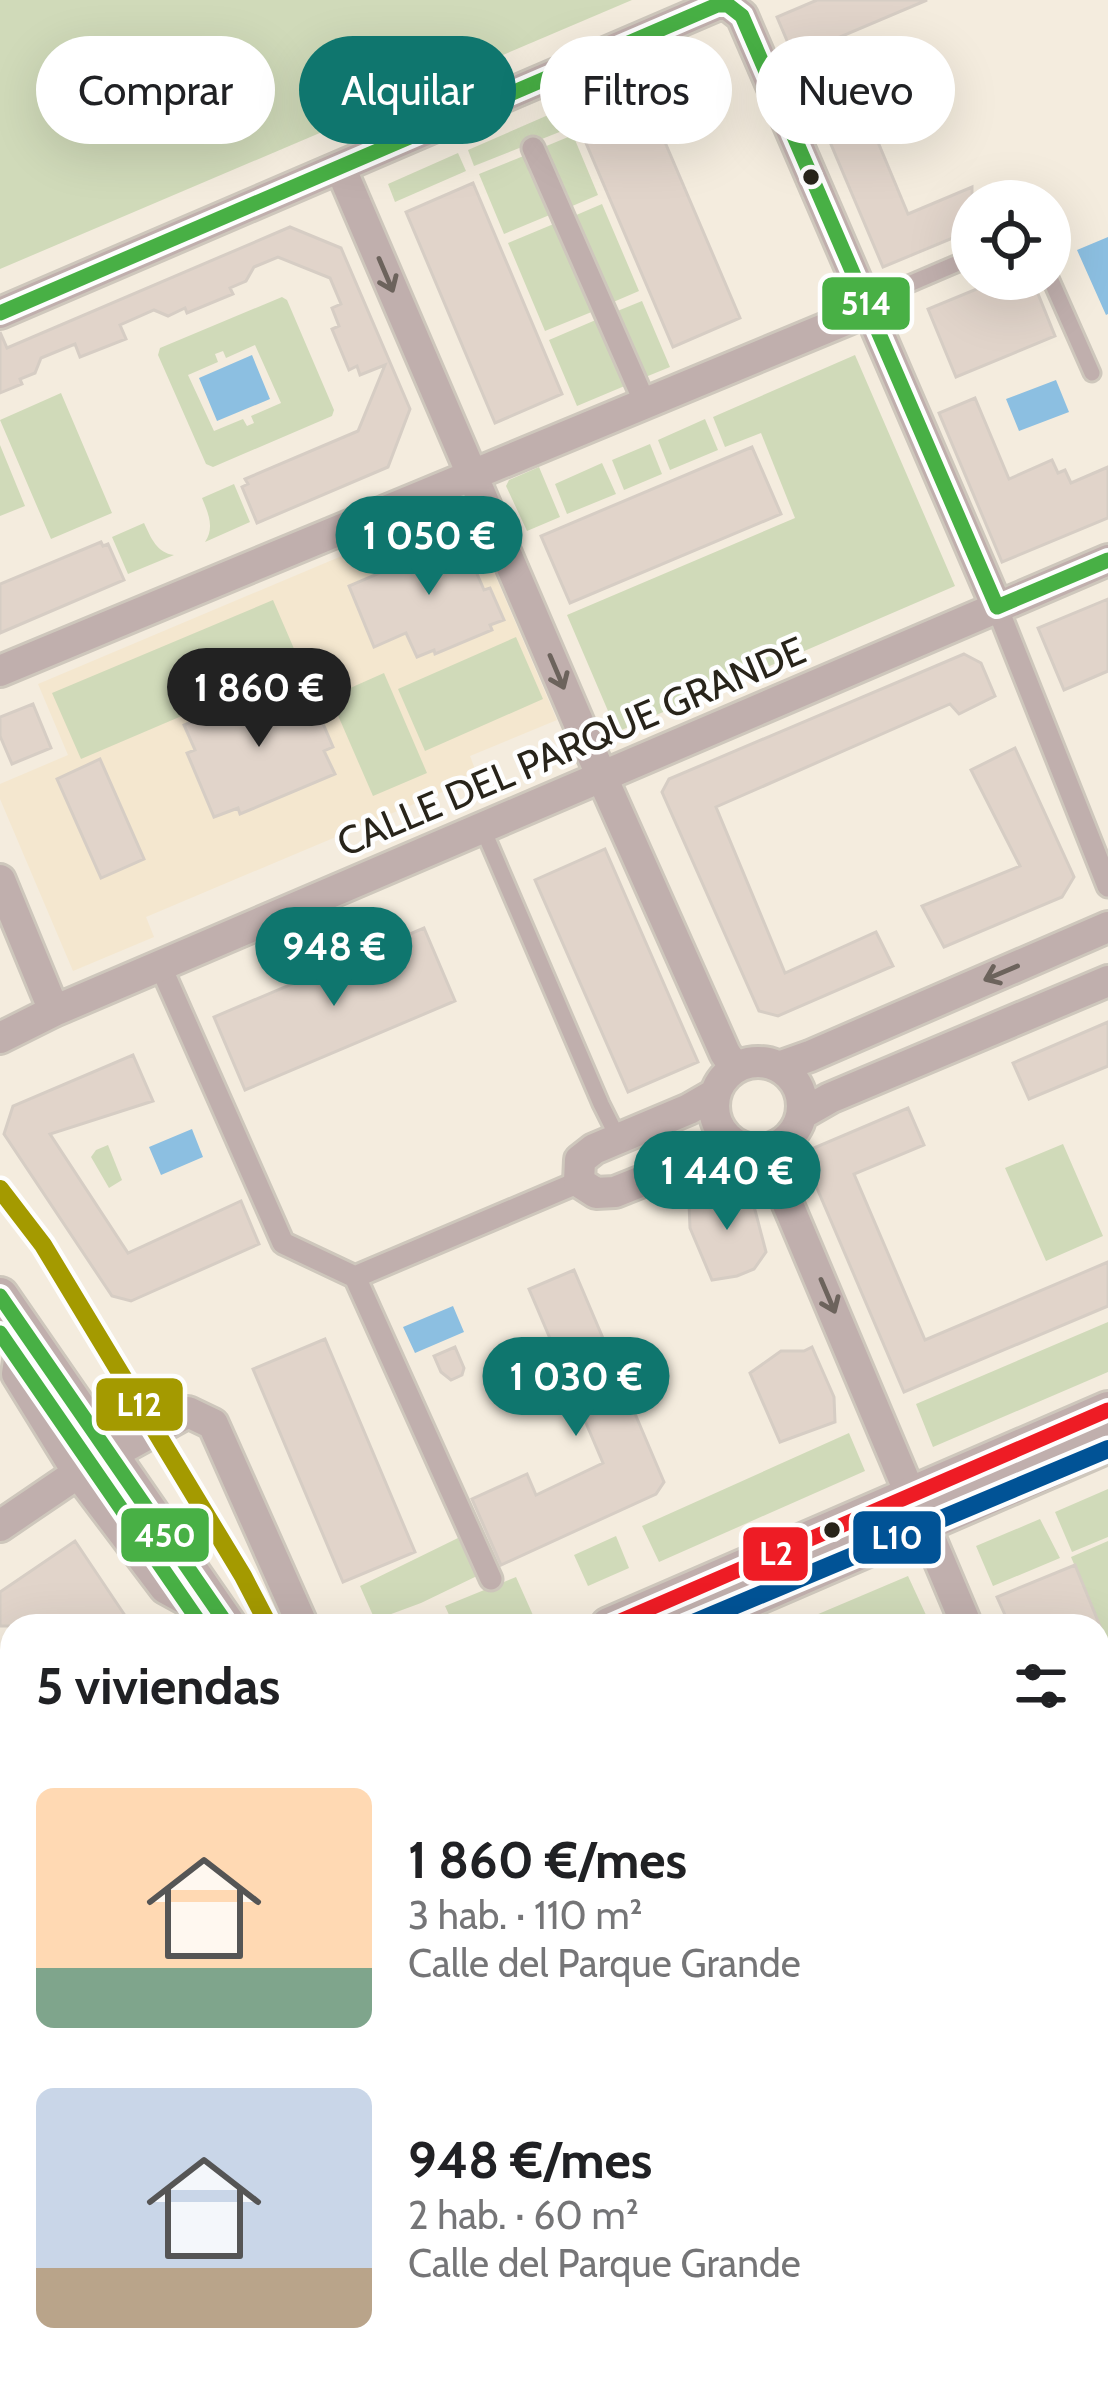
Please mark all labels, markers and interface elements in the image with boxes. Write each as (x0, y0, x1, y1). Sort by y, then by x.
chip: Comprar (36, 36, 275, 144)
chip: Alquilar (299, 36, 516, 144)
chip: Filtros (540, 36, 732, 144)
chip: Nuevo (756, 36, 955, 144)
unlabelled marker (800, 166, 822, 188)
map controls (951, 180, 1071, 300)
button: locate (951, 180, 1071, 300)
one-way arrow (377, 256, 398, 293)
line badge: 514 (820, 275, 912, 332)
text: 514 (841, 283, 891, 323)
pin: 1 050 € (318, 496, 540, 598)
text: 1 050 € (363, 511, 495, 559)
street label: CALLE DEL PARQUE GRANDE (330, 625, 812, 867)
pin: 1 860 € (148, 648, 370, 750)
one-way arrow (547, 653, 569, 689)
text: 1 860 € (194, 663, 324, 711)
pin: 948 € (250, 907, 418, 1009)
text: 948 € (282, 922, 386, 970)
one-way arrow (983, 964, 1019, 986)
pin: 1 440 € (616, 1131, 838, 1233)
text: 1 440 € (661, 1146, 793, 1194)
one-way arrow (819, 1277, 840, 1314)
pin: 1 030 € (465, 1337, 687, 1439)
text: 1 030 € (509, 1352, 643, 1400)
line badge: L12 (94, 1376, 185, 1433)
text: L12 (116, 1384, 162, 1424)
line badge: 450 (119, 1506, 211, 1564)
line badge: L10 (851, 1509, 943, 1566)
text: 450 (134, 1515, 196, 1555)
text: L10 (871, 1517, 923, 1557)
unlabelled marker (821, 1519, 843, 1541)
line badge: L2 (741, 1525, 810, 1583)
text: L2 (759, 1533, 793, 1573)
icon: filters (1008, 1653, 1074, 1719)
text: 5 viviendas (36, 1655, 280, 1717)
text: 1 860 €/mes (408, 1829, 687, 1891)
icon: home (132, 1836, 276, 1980)
text: 3 hab. · 110 m² (408, 1891, 643, 1939)
text: Calle del Parque Grande (408, 1939, 801, 1987)
text: 948 €/mes (408, 2129, 652, 2191)
icon: home (132, 2136, 276, 2280)
text: 2 hab. · 60 m² (408, 2191, 639, 2239)
text: Calle del Parque Grande (408, 2239, 801, 2287)

